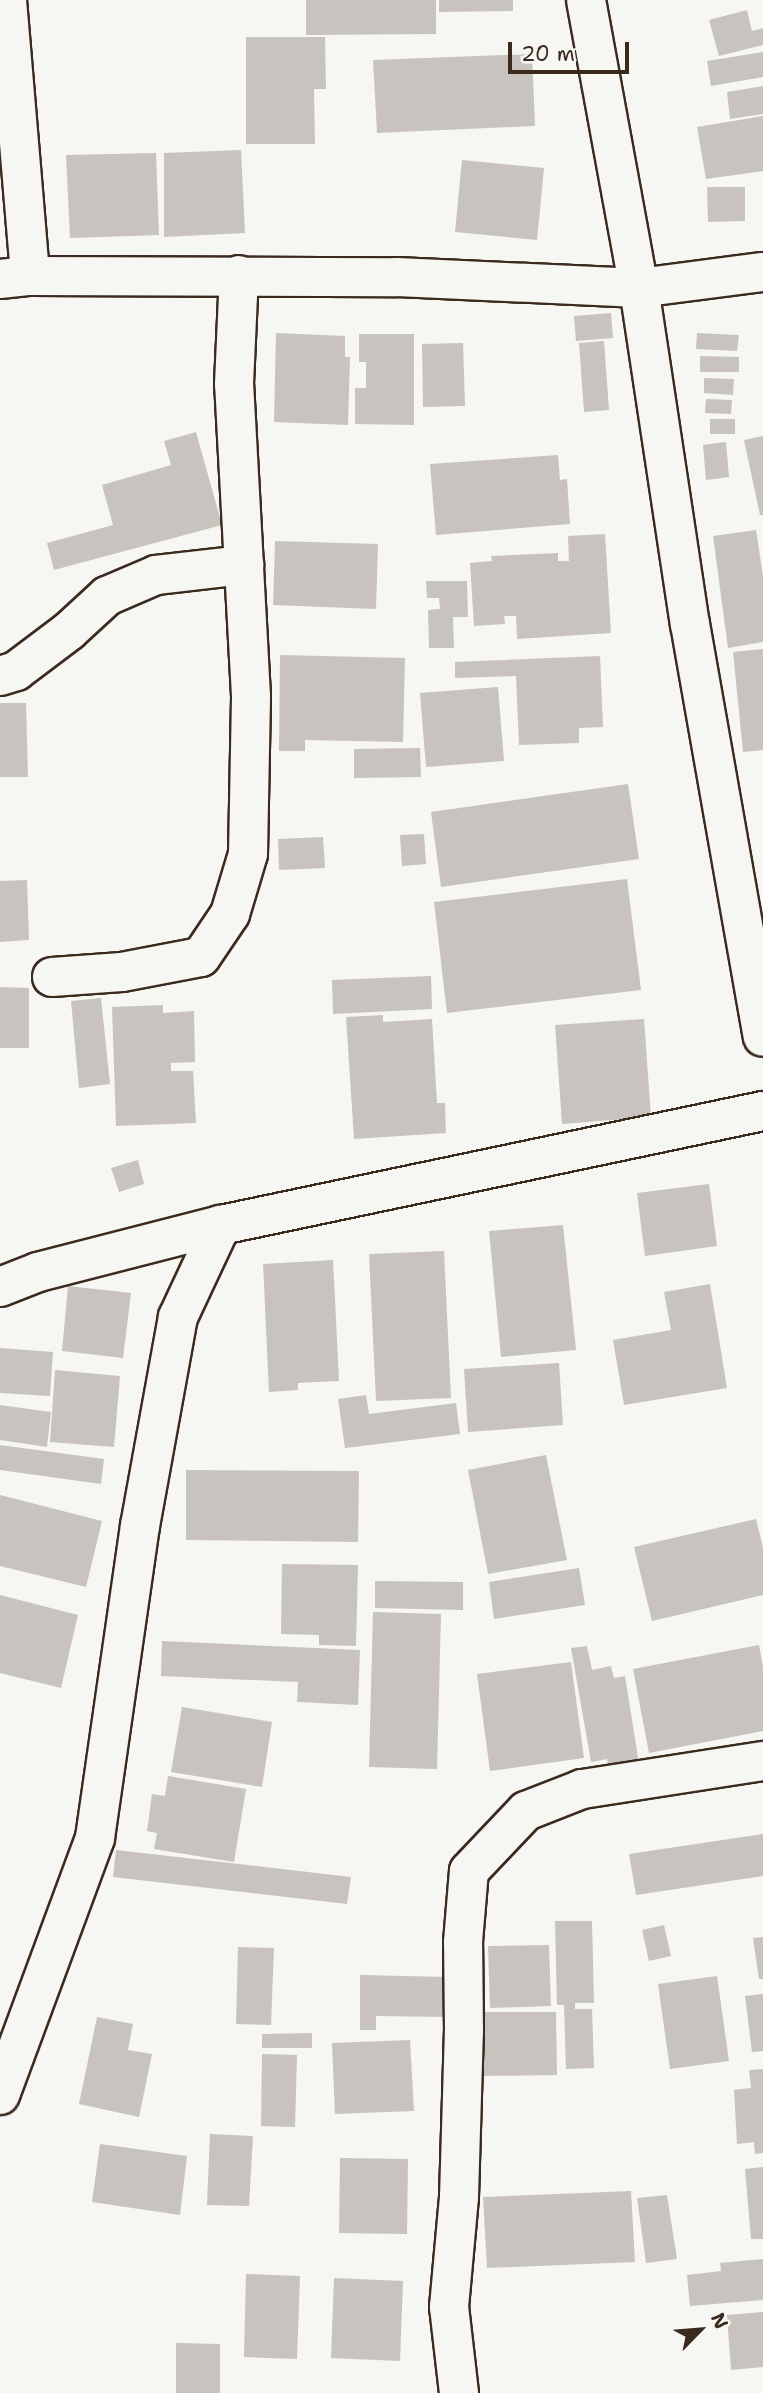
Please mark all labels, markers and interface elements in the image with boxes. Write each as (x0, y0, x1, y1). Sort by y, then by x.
scale bar (511, 28, 632, 72)
text: 20 m (521, 40, 575, 68)
north arrow (665, 2295, 735, 2365)
text: N (705, 2309, 734, 2333)

